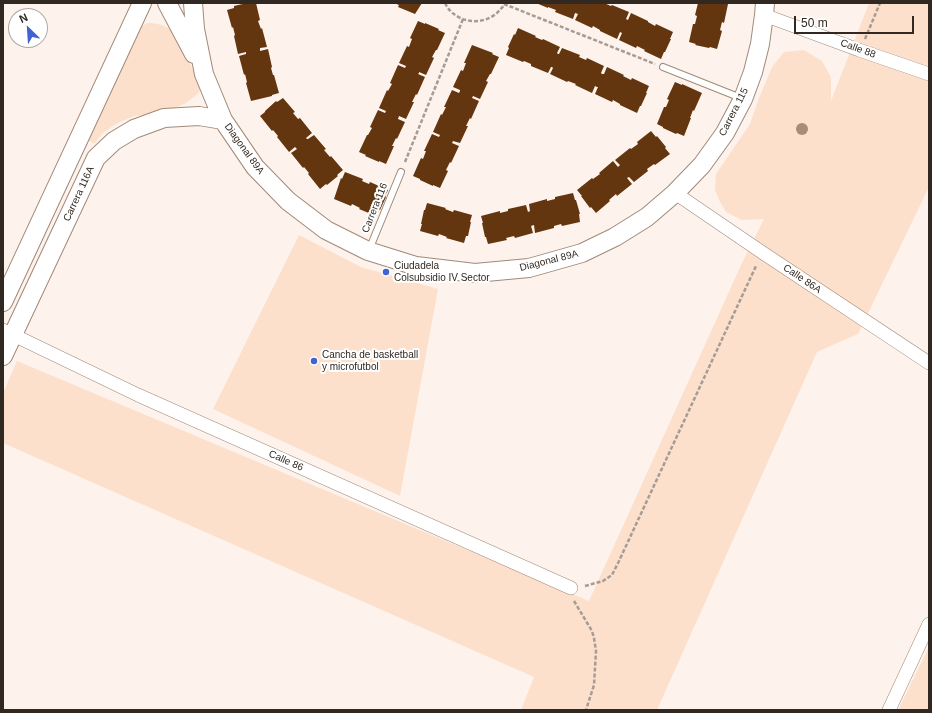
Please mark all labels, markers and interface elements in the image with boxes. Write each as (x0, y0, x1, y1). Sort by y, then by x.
north arrow (8, 8, 48, 48)
scale bar (796, 8, 916, 34)
text: N (17, 11, 29, 25)
text: 50 m (801, 16, 828, 30)
street label: Calle 88 (839, 37, 877, 61)
street label: Carrera 115 (717, 86, 751, 138)
street label: Diagonal 89A (221, 121, 267, 177)
street label: Carrera 116A (61, 165, 97, 223)
street label: Carrera 116 (360, 181, 390, 235)
street label: Diagonal 89A (518, 248, 580, 274)
place label: Ciudadela Colsubsidio IV Sector (394, 260, 490, 284)
street label: Calle 86A (781, 262, 823, 296)
marker: Ciudadela Colsubsidio IV Sector (381, 267, 391, 277)
place label: Cancha de basketball y microfutbol (322, 349, 418, 372)
marker: Cancha de basketball y microfutbol (309, 356, 319, 366)
street label: Calle 86 (267, 448, 305, 474)

